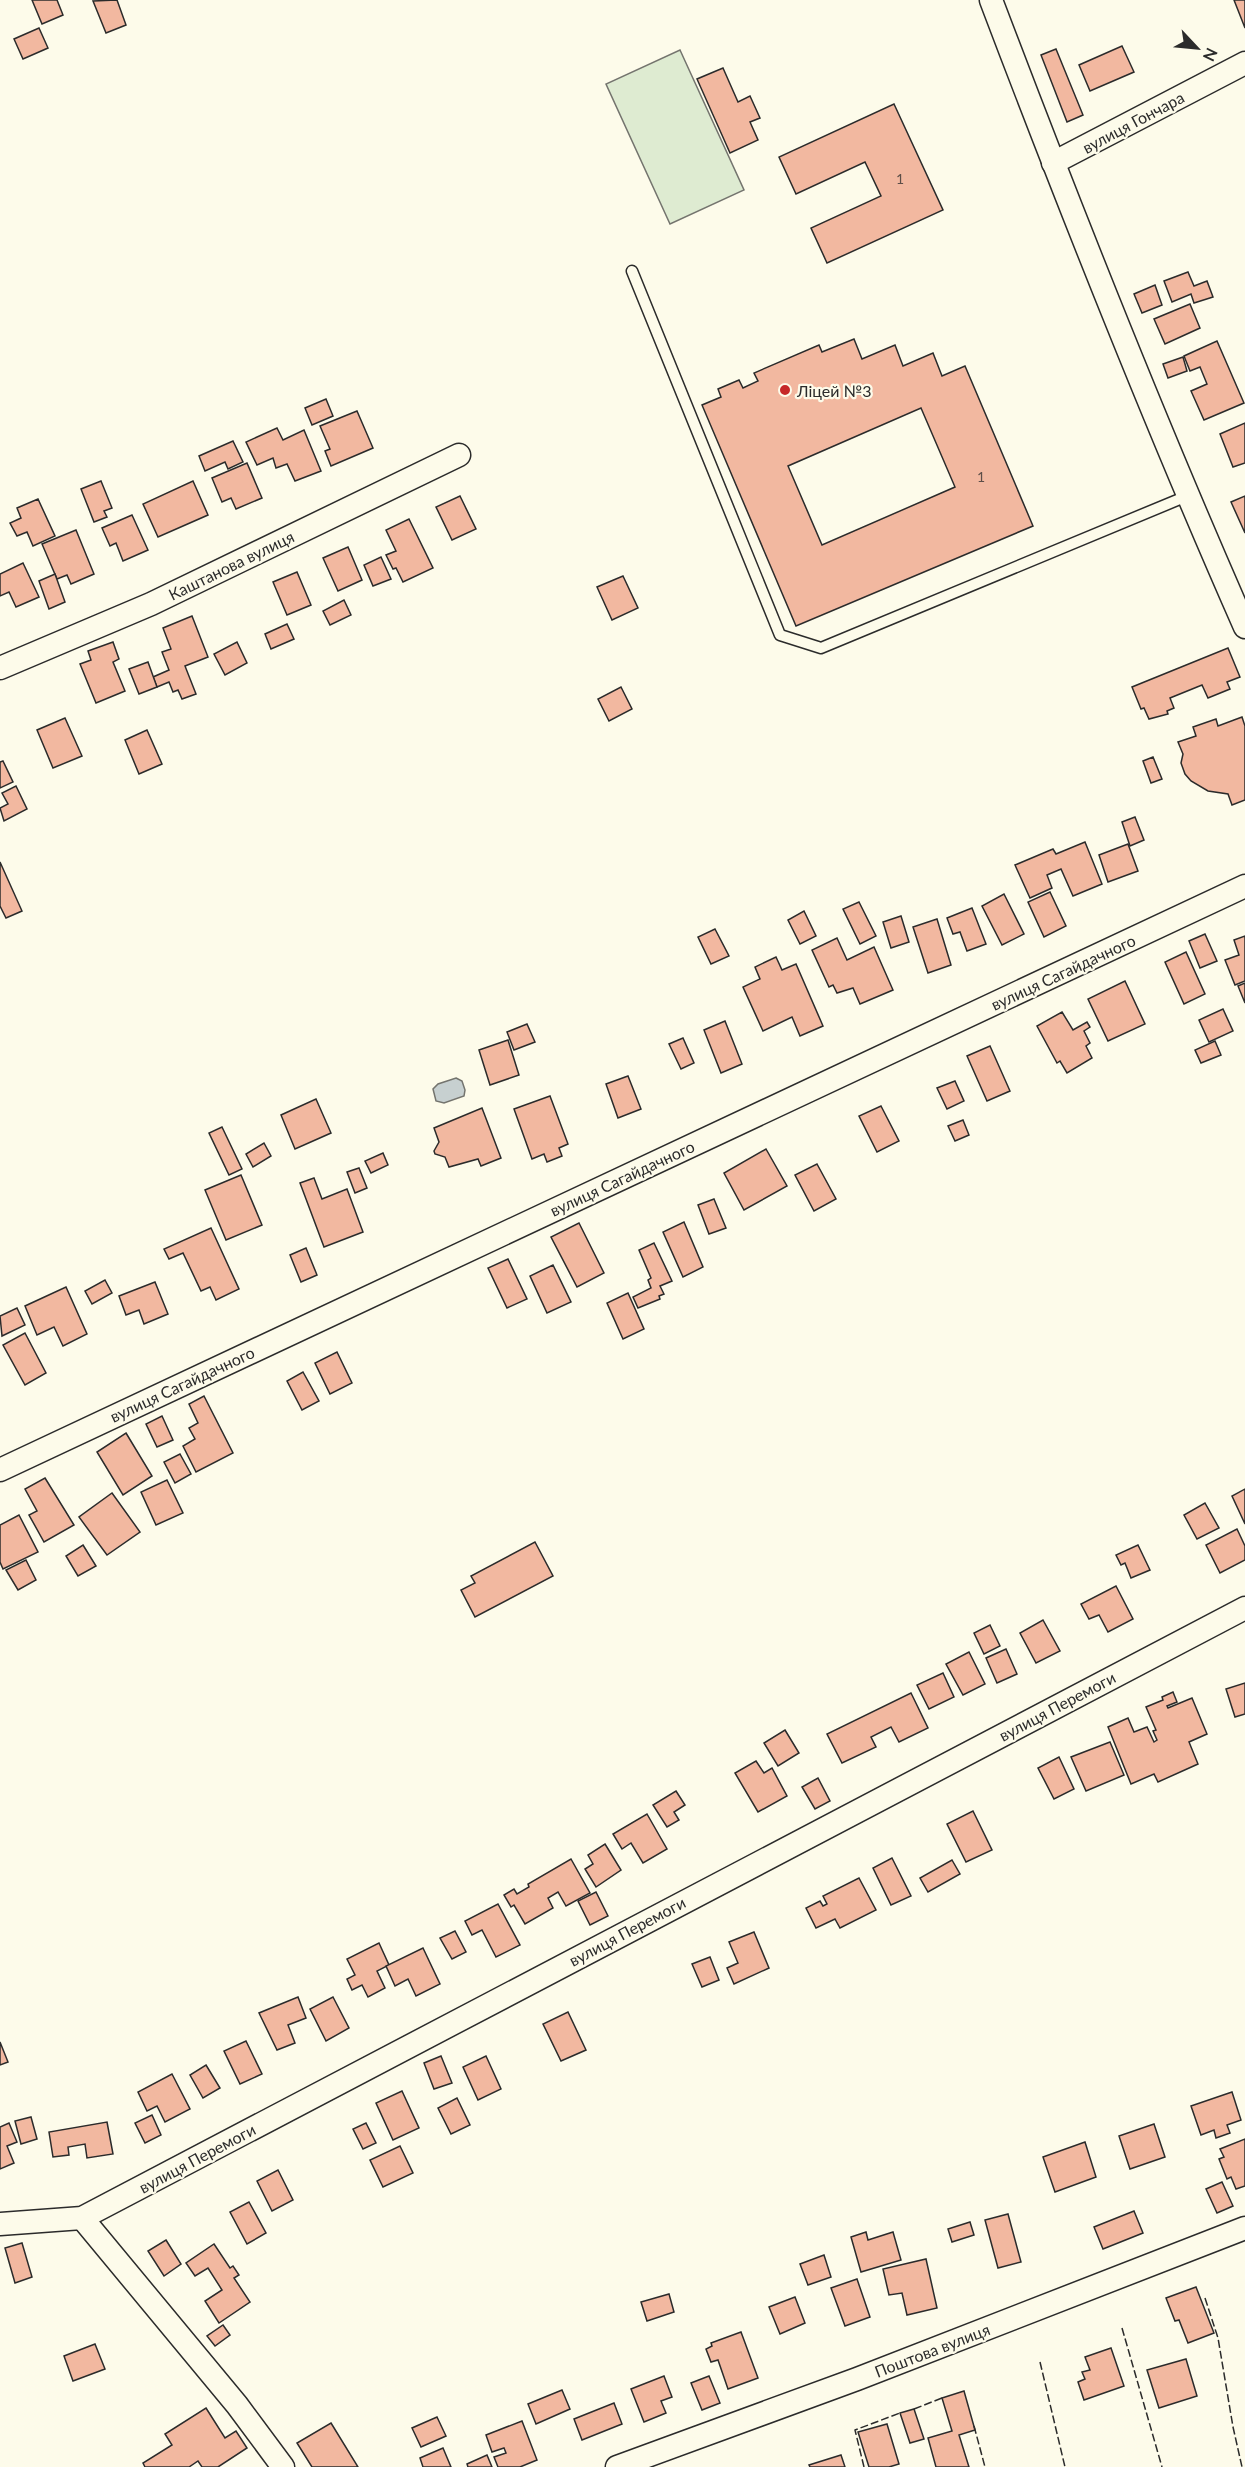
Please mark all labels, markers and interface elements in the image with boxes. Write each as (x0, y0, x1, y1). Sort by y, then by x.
north arrow (1167, 18, 1227, 78)
text: N (1200, 45, 1222, 64)
street label: вулиця Гончара (1079, 87, 1187, 157)
house number: 1 (896, 170, 904, 187)
place label: Ліцей №3 (796, 381, 871, 400)
marker: Ліцей №3 (778, 383, 792, 397)
house number: 1 (977, 468, 985, 485)
street label: Каштанова вулиця (165, 526, 297, 604)
street label: вулиця Сагайдачного (988, 930, 1138, 1014)
street label: вулиця Сагайдачного (547, 1136, 697, 1220)
street label: вулиця Сагайдачного (107, 1342, 257, 1426)
street label: вулиця Перемоги (996, 1667, 1118, 1745)
street label: вулиця Перемоги (566, 1892, 688, 1970)
street label: вулиця Перемоги (136, 2119, 258, 2197)
street label: Поштова вулиця (872, 2319, 992, 2381)

